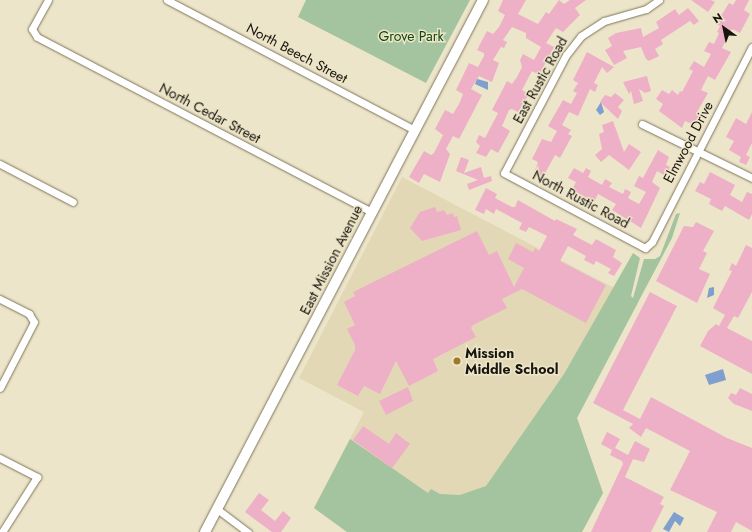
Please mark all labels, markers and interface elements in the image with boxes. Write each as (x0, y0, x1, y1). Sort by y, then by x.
north arrow (704, 8, 744, 48)
text: N (709, 9, 725, 27)
street label: North Beech Street (244, 19, 350, 87)
park label: Grove Park (378, 28, 444, 44)
street label: East Rustic Road (509, 34, 571, 126)
street label: North Cedar Street (157, 79, 263, 147)
street label: Elmwood Drive (660, 98, 716, 186)
street label: North Rustic Road (530, 166, 632, 232)
street label: East Mission Avenue (296, 203, 366, 317)
place label: Mission Middle School (465, 345, 559, 378)
marker: Mission Middle School (452, 356, 462, 366)

